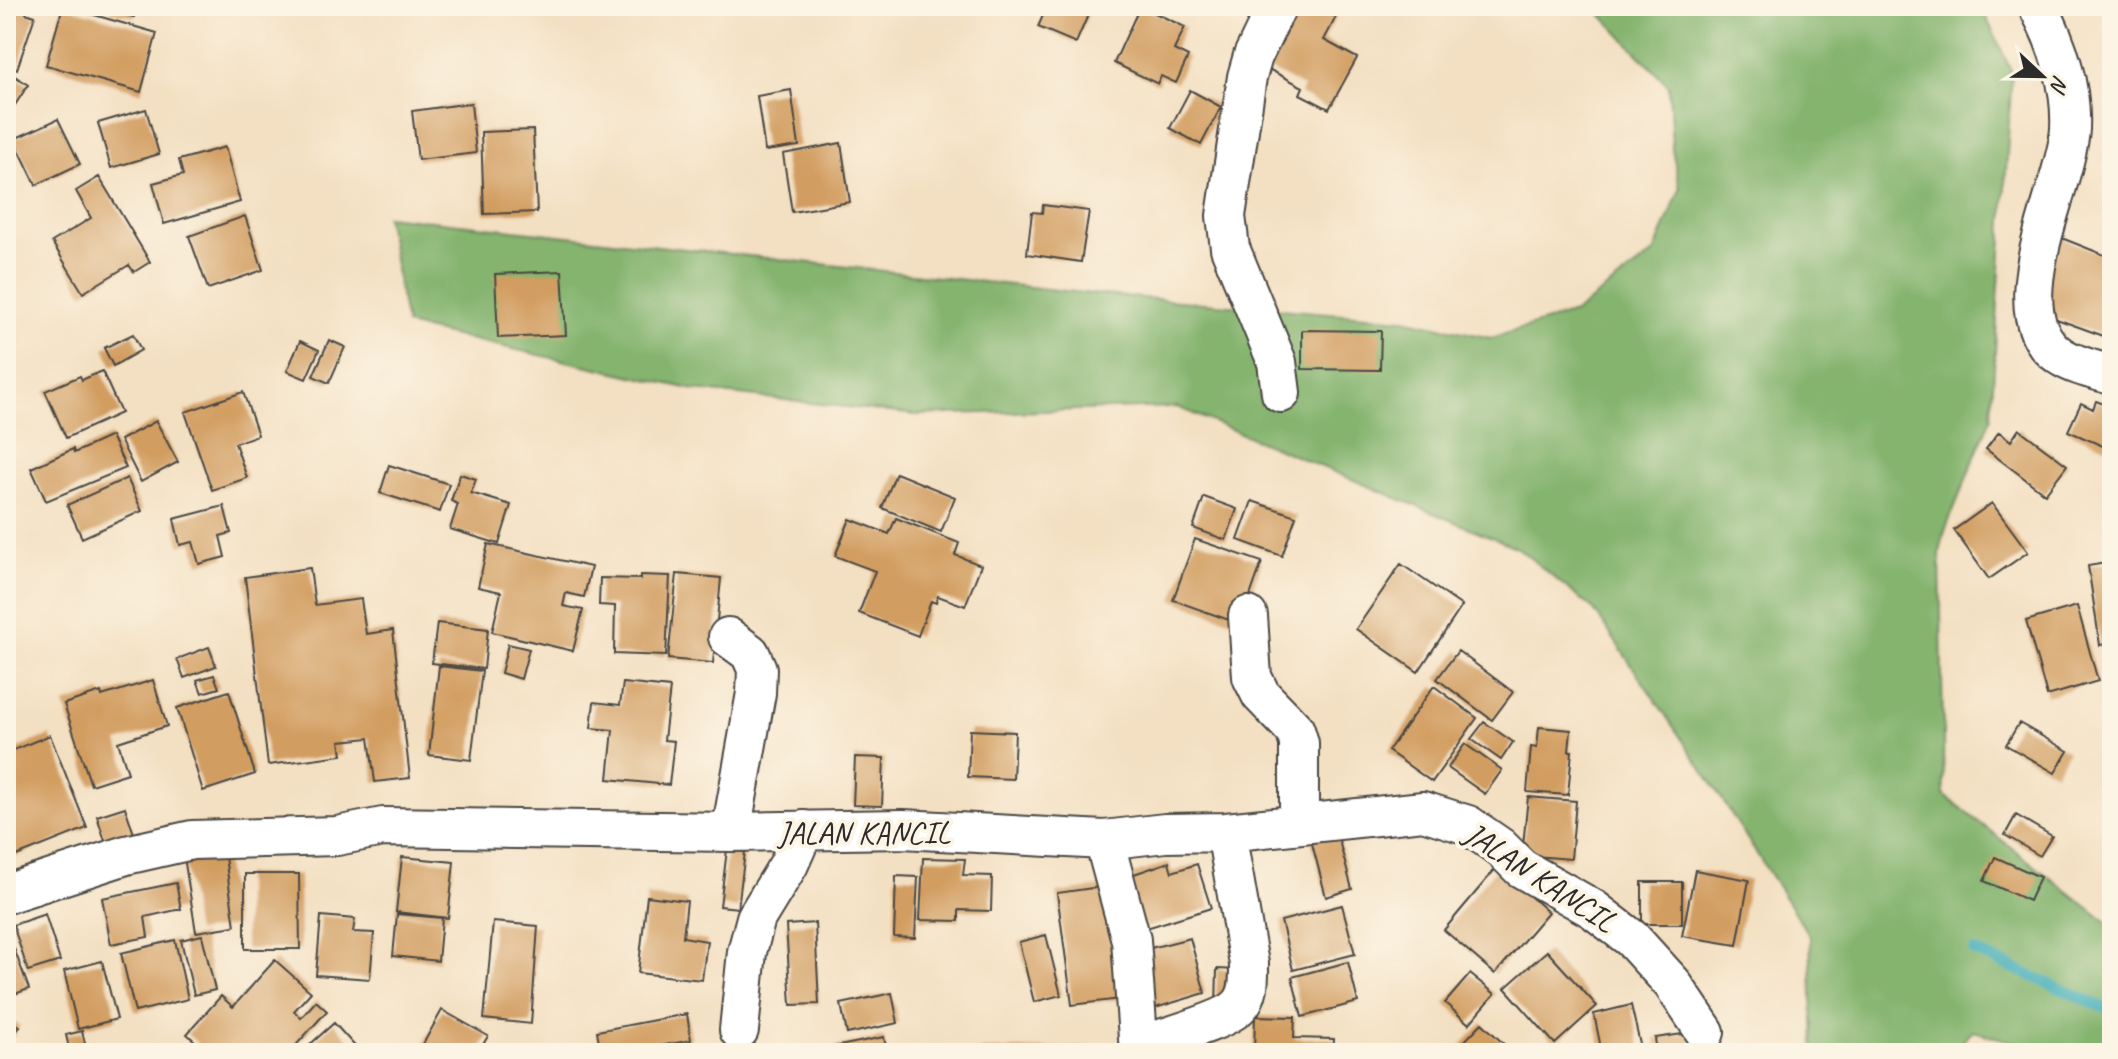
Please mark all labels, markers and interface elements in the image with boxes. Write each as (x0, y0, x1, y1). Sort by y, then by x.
north arrow (2002, 36, 2082, 116)
text: N (2043, 72, 2075, 98)
street label: JALAN KANCIL (776, 812, 951, 853)
street label: JALAN KANCIL (1455, 812, 1624, 942)

